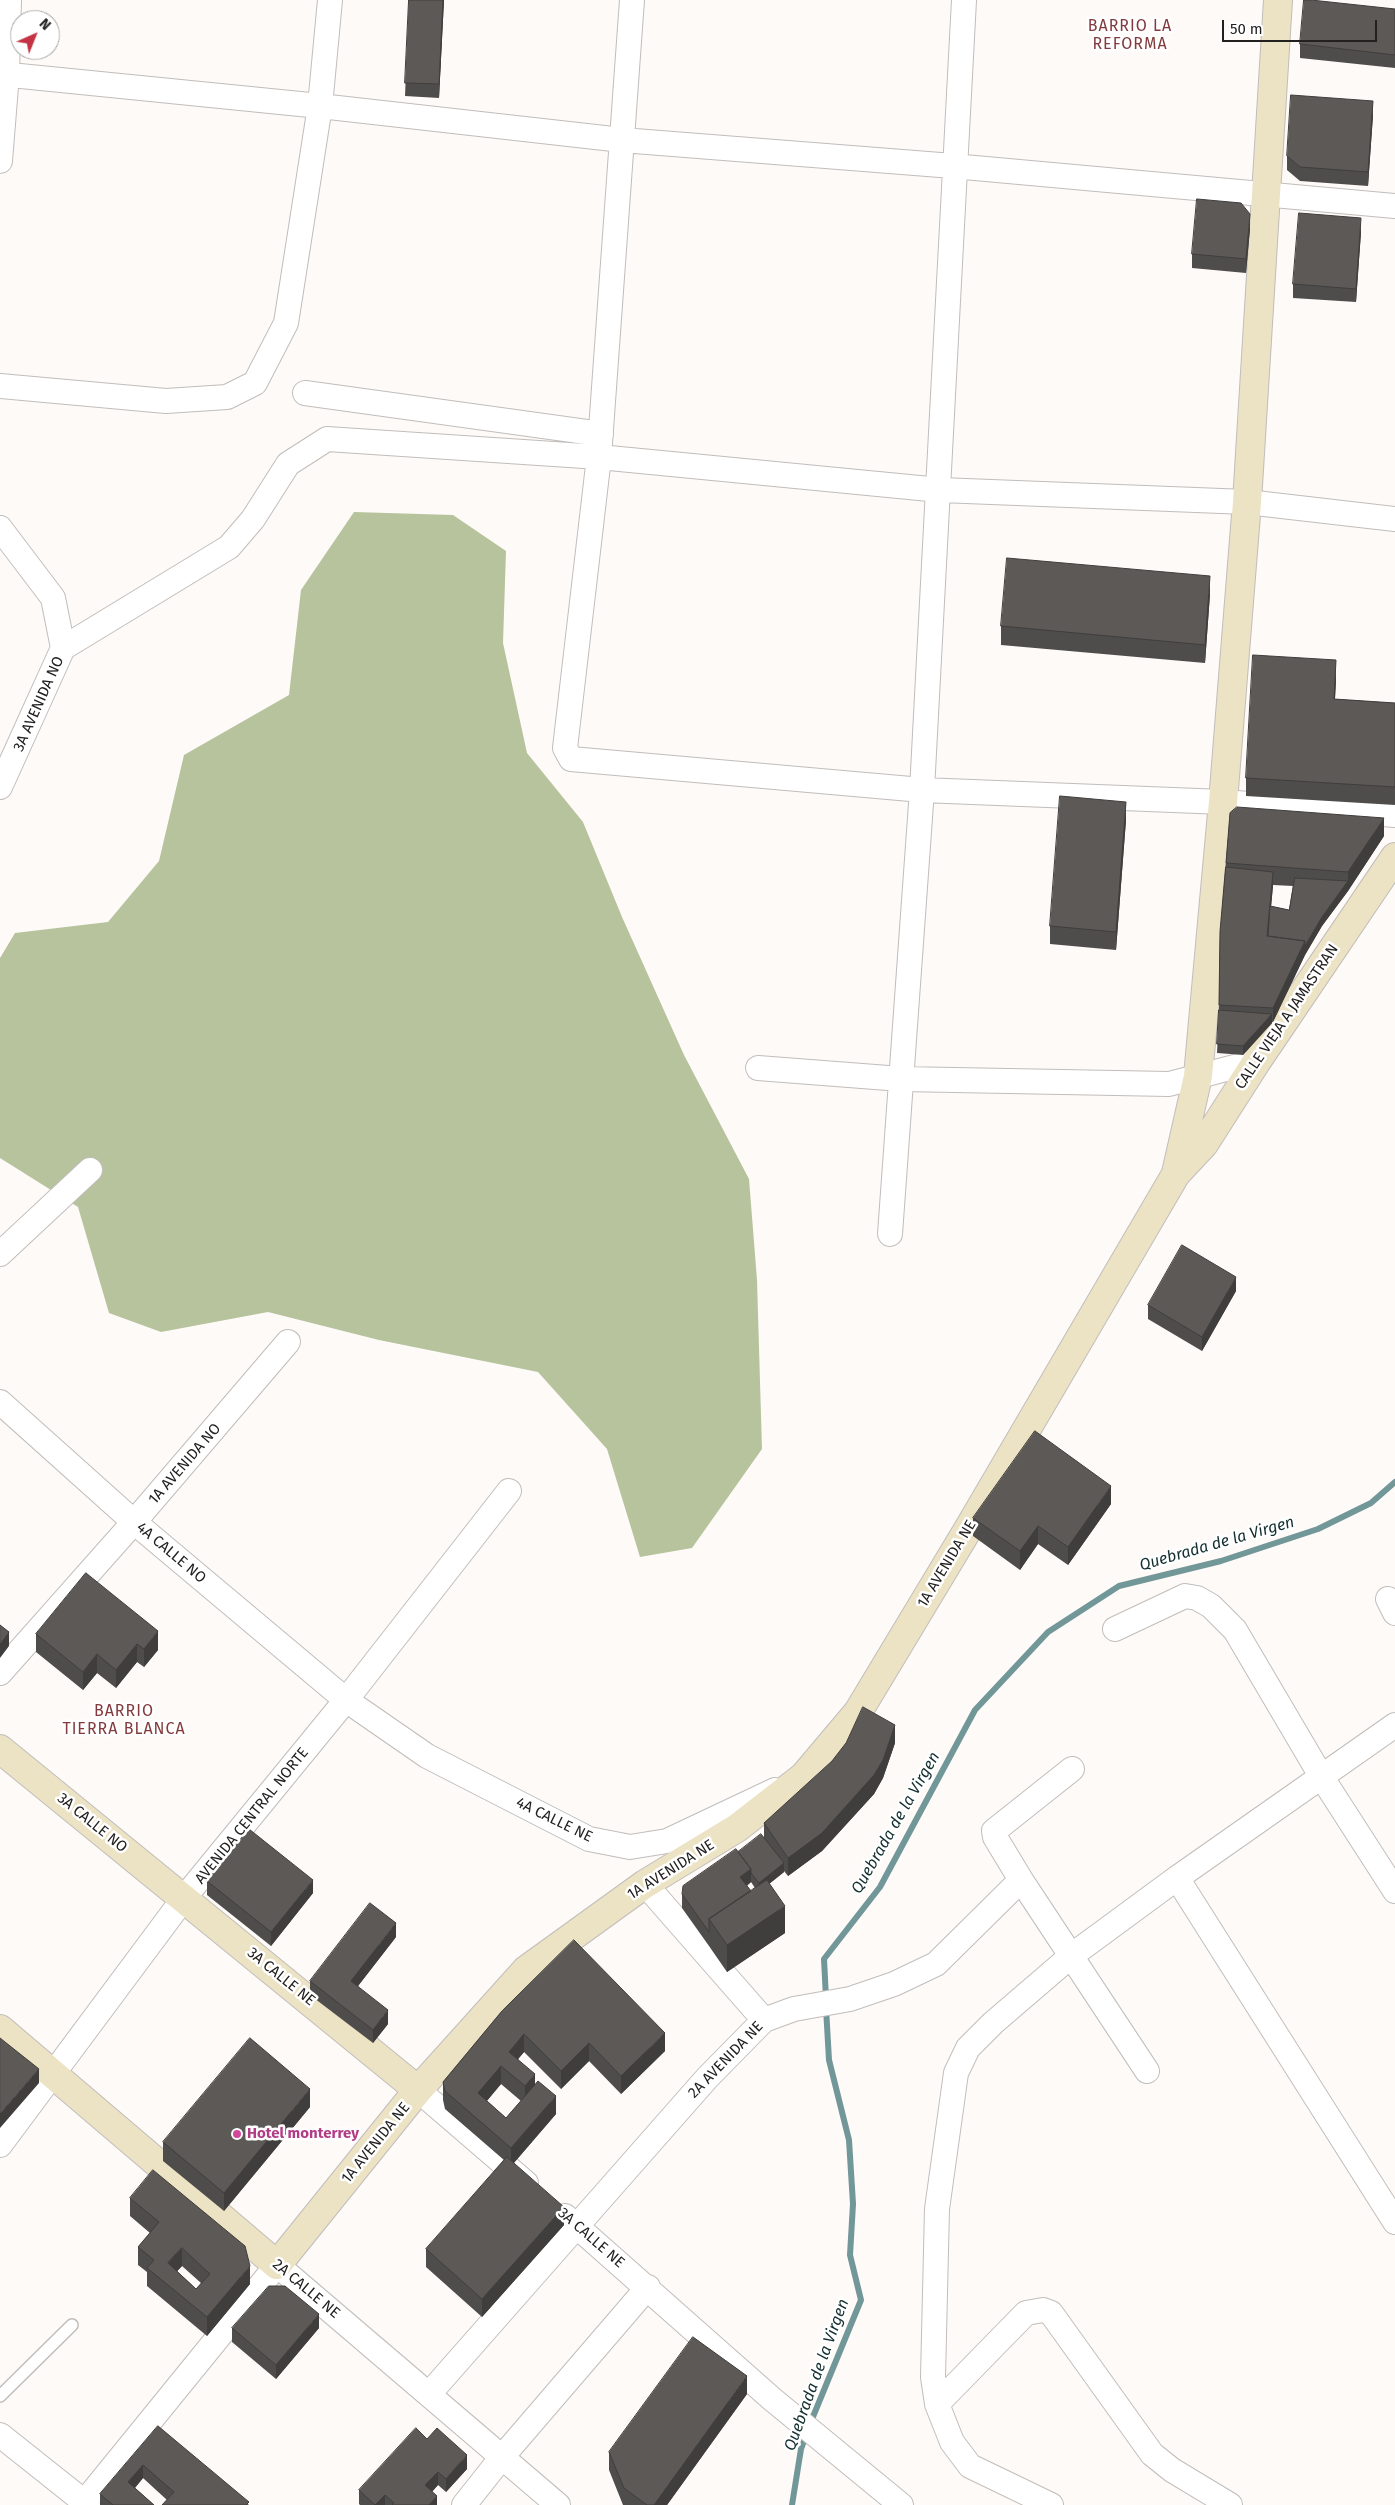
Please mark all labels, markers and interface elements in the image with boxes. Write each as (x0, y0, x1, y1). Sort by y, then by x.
north arrow (10, 10, 60, 60)
scale bar (1225, 10, 1380, 42)
text: N (36, 15, 54, 34)
district label: BARRIO LA REFORMA (1087, 17, 1173, 55)
text: 50 m (1230, 20, 1263, 38)
street label: 3A AVENIDA NO (10, 654, 68, 754)
street label: CALLE VIEJA A JAMASTRAN (1232, 941, 1342, 1093)
street label: 1A AVENIDA NO (145, 1420, 225, 1508)
water label: Quebrada de la Virgen (1137, 1513, 1297, 1575)
street label: 1A AVENIDA NE (914, 1517, 980, 1611)
street label: 4A CALLE NO (133, 1519, 209, 1587)
district label: BARRIO TIERRA BLANCA (61, 1702, 187, 1740)
street label: AVENIDA CENTRAL NORTE (191, 1744, 313, 1888)
water label: Quebrada de la Virgen (848, 1749, 944, 1897)
street label: 3A CALLE NO (53, 1789, 131, 1857)
street label: 4A CALLE NE (513, 1794, 595, 1846)
street label: 1A AVENIDA NE (624, 1836, 718, 1904)
street label: 3A CALLE NE (243, 1944, 319, 2010)
street label: 2A AVENIDA NE (685, 2018, 767, 2102)
street label: 1A AVENIDA NE (338, 2099, 414, 2187)
place label: Hotel monterrey (247, 2125, 359, 2143)
marker: Hotel monterrey (231, 2128, 243, 2140)
street label: 3A CALLE NE (554, 2204, 628, 2272)
street label: 2A CALLE NE (269, 2256, 343, 2322)
water label: Quebrada de la Virgen (781, 2296, 853, 2454)

